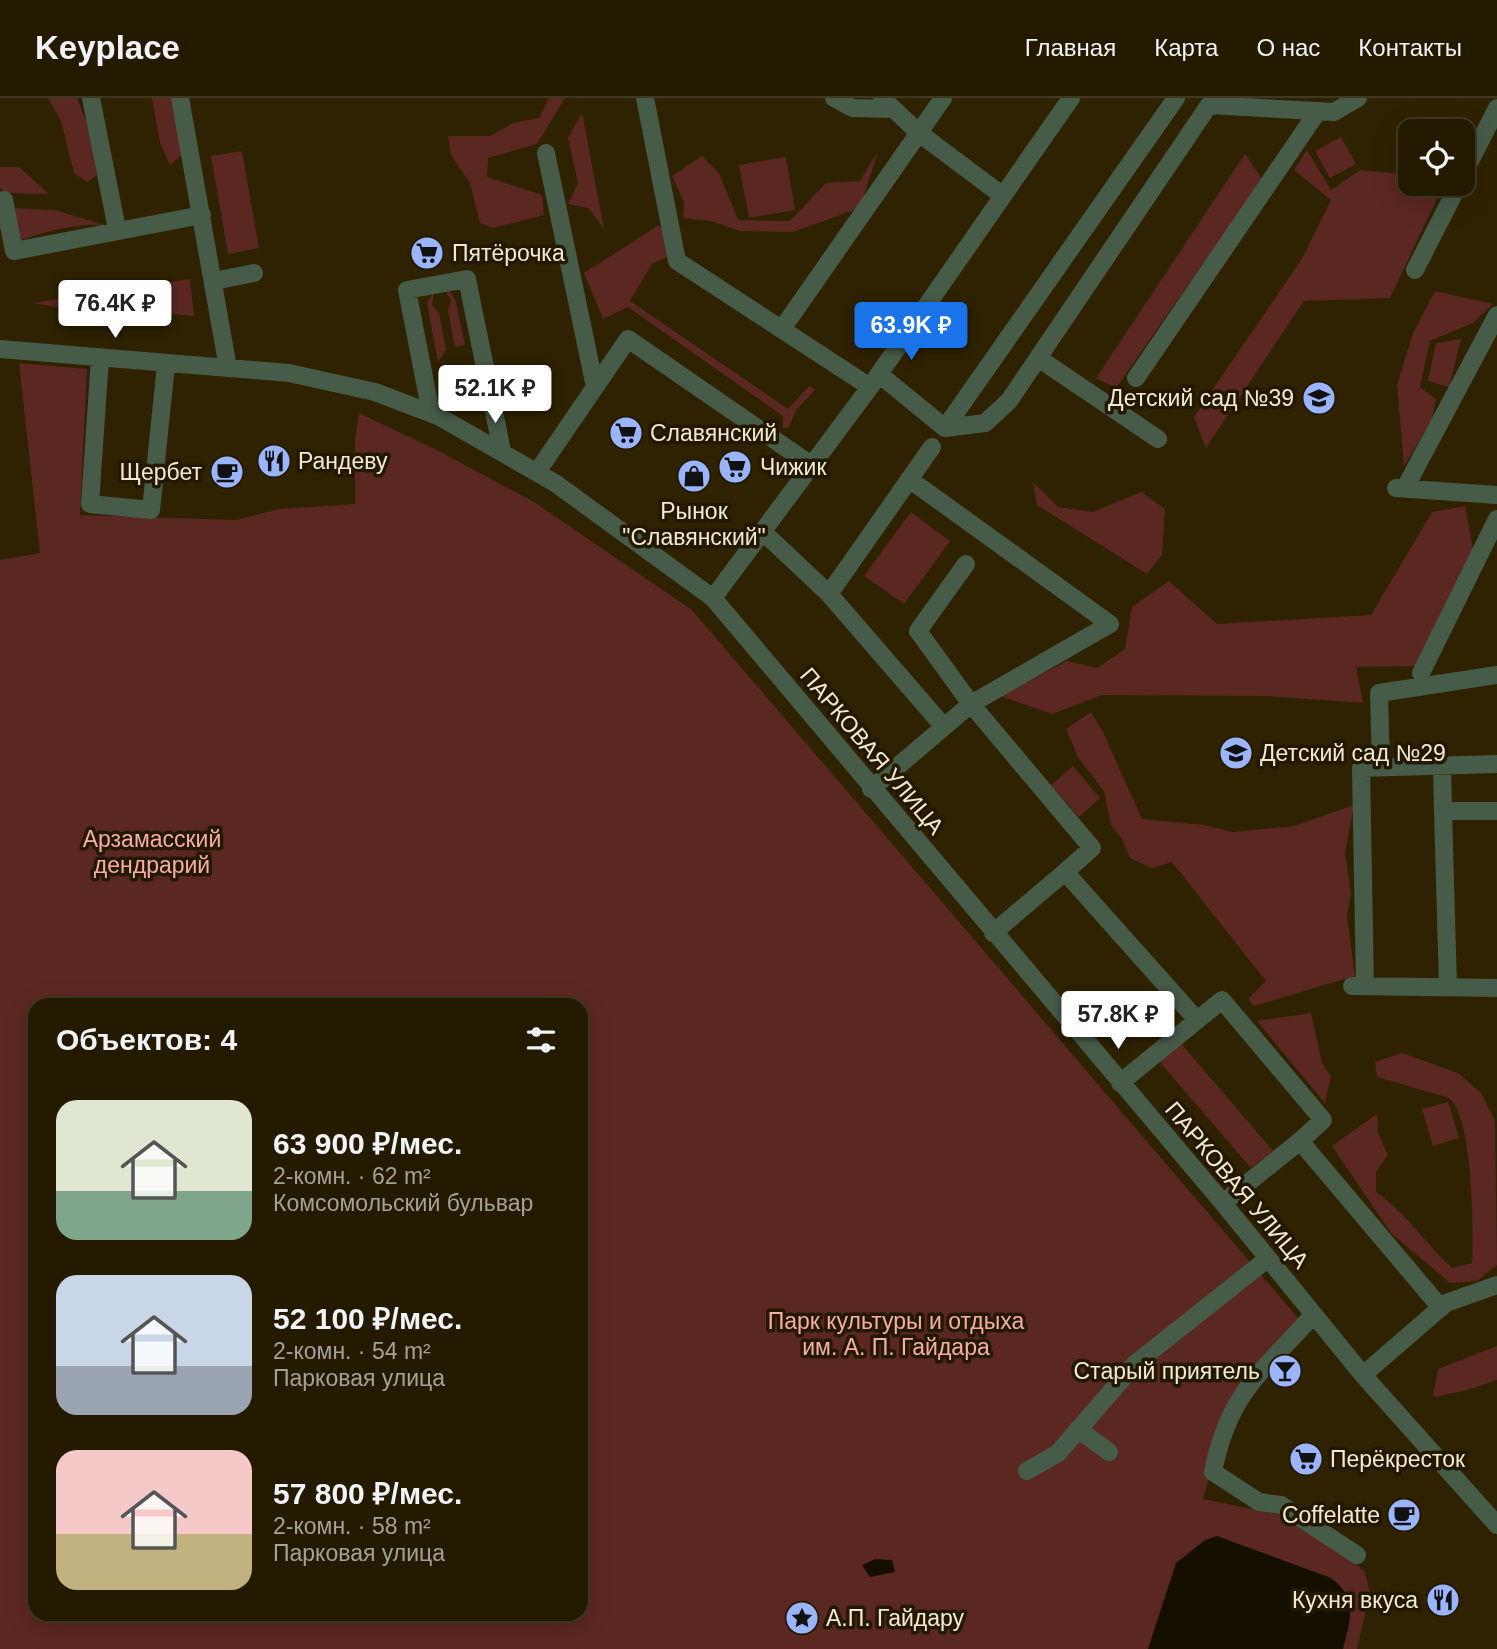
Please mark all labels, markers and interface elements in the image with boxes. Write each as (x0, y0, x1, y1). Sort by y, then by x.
text: Keyplace (35, 29, 180, 66)
text: Главная (1025, 34, 1116, 61)
text: Карта (1154, 34, 1218, 61)
text: О нас (1256, 34, 1320, 61)
text: Контакты (1358, 34, 1462, 61)
map controls (1398, 119, 1475, 196)
button: locate (1398, 119, 1475, 196)
supermarket icon: Пятёрочка (408, 234, 446, 272)
place label: Пятёрочка (452, 240, 565, 266)
pin: 76.4K ₽ (50, 280, 180, 340)
text: 76.4K ₽ (74, 290, 156, 316)
pin: 63.9K ₽ (846, 302, 976, 362)
text: 63.9K ₽ (870, 312, 952, 338)
pin: 52.1K ₽ (430, 366, 560, 425)
text: 52.1K ₽ (454, 375, 536, 401)
school or university icon: Детский сад №39 (1300, 379, 1338, 417)
place label: Детский сад №39 (1108, 385, 1294, 411)
supermarket icon: Славянский (607, 414, 645, 452)
place label: Славянский (650, 420, 777, 446)
restaurant icon: Рандеву (255, 442, 293, 480)
place label: Рандеву (298, 448, 388, 474)
supermarket icon: Чижик (716, 448, 754, 486)
cafe icon: Щербет (208, 453, 246, 491)
place label: Чижик (760, 454, 827, 480)
shop icon: Рынок "Славянский" (675, 457, 713, 495)
place label: Щербет (119, 459, 202, 485)
place label: Рынок "Славянский" (622, 498, 766, 550)
street label: ПАРКОВАЯ УЛИЦА (795, 663, 950, 840)
school or university icon: Детский сад №29 (1217, 734, 1255, 772)
place label: Детский сад №29 (1260, 740, 1446, 766)
park label: Арзамасский дендрарий (83, 826, 221, 878)
pin: 57.8K ₽ (1053, 992, 1183, 1051)
text: 57.8K ₽ (1077, 1001, 1159, 1027)
icon: filters (522, 1021, 560, 1059)
text: Объектов: 4 (56, 1023, 237, 1056)
street label: ПАРКОВАЯ УЛИЦА (1160, 1097, 1315, 1274)
text: 63 900 ₽/мес. (273, 1127, 462, 1160)
icon: home (112, 1128, 196, 1212)
text: 2-комн. · 62 m² (273, 1163, 431, 1189)
text: Комсомольский бульвар (273, 1190, 533, 1216)
text: 52 100 ₽/мес. (273, 1302, 462, 1335)
icon: home (112, 1303, 196, 1387)
park label: Парк культуры и отдыха им. А. П. Гайдара (768, 1308, 1024, 1360)
text: 2-комн. · 54 m² (273, 1338, 431, 1364)
bar icon: Старый приятель (1266, 1352, 1304, 1390)
place label: Старый приятель (1074, 1358, 1260, 1384)
text: Парковая улица (273, 1365, 445, 1391)
supermarket icon: Перёкресток (1287, 1440, 1325, 1478)
place label: Перёкресток (1330, 1446, 1466, 1472)
text: 57 800 ₽/мес. (273, 1477, 462, 1510)
icon: home (112, 1478, 196, 1562)
cafe icon: Coffelatte (1385, 1496, 1423, 1534)
place label: Coffelatte (1282, 1502, 1380, 1528)
text: 2-комн. · 58 m² (273, 1513, 431, 1539)
text: Парковая улица (273, 1540, 445, 1566)
restaurant icon: Кухня вкуса (1424, 1581, 1462, 1619)
place label: Кухня вкуса (1292, 1587, 1418, 1613)
place icon: А.П. Гайдару (783, 1599, 821, 1637)
place label: А.П. Гайдару (826, 1605, 965, 1631)

